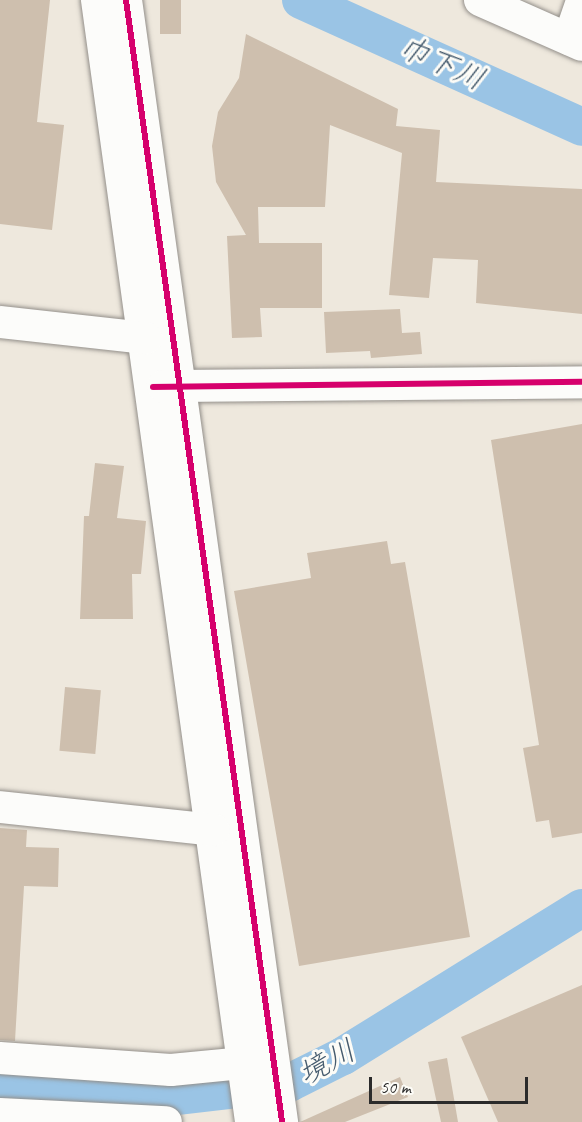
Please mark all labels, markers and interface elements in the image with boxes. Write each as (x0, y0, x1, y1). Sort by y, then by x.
water label: 巾下川 (394, 28, 490, 98)
water label: 境川 (292, 1032, 362, 1092)
scale bar (372, 1065, 531, 1103)
text: 50 m (380, 1076, 411, 1098)

